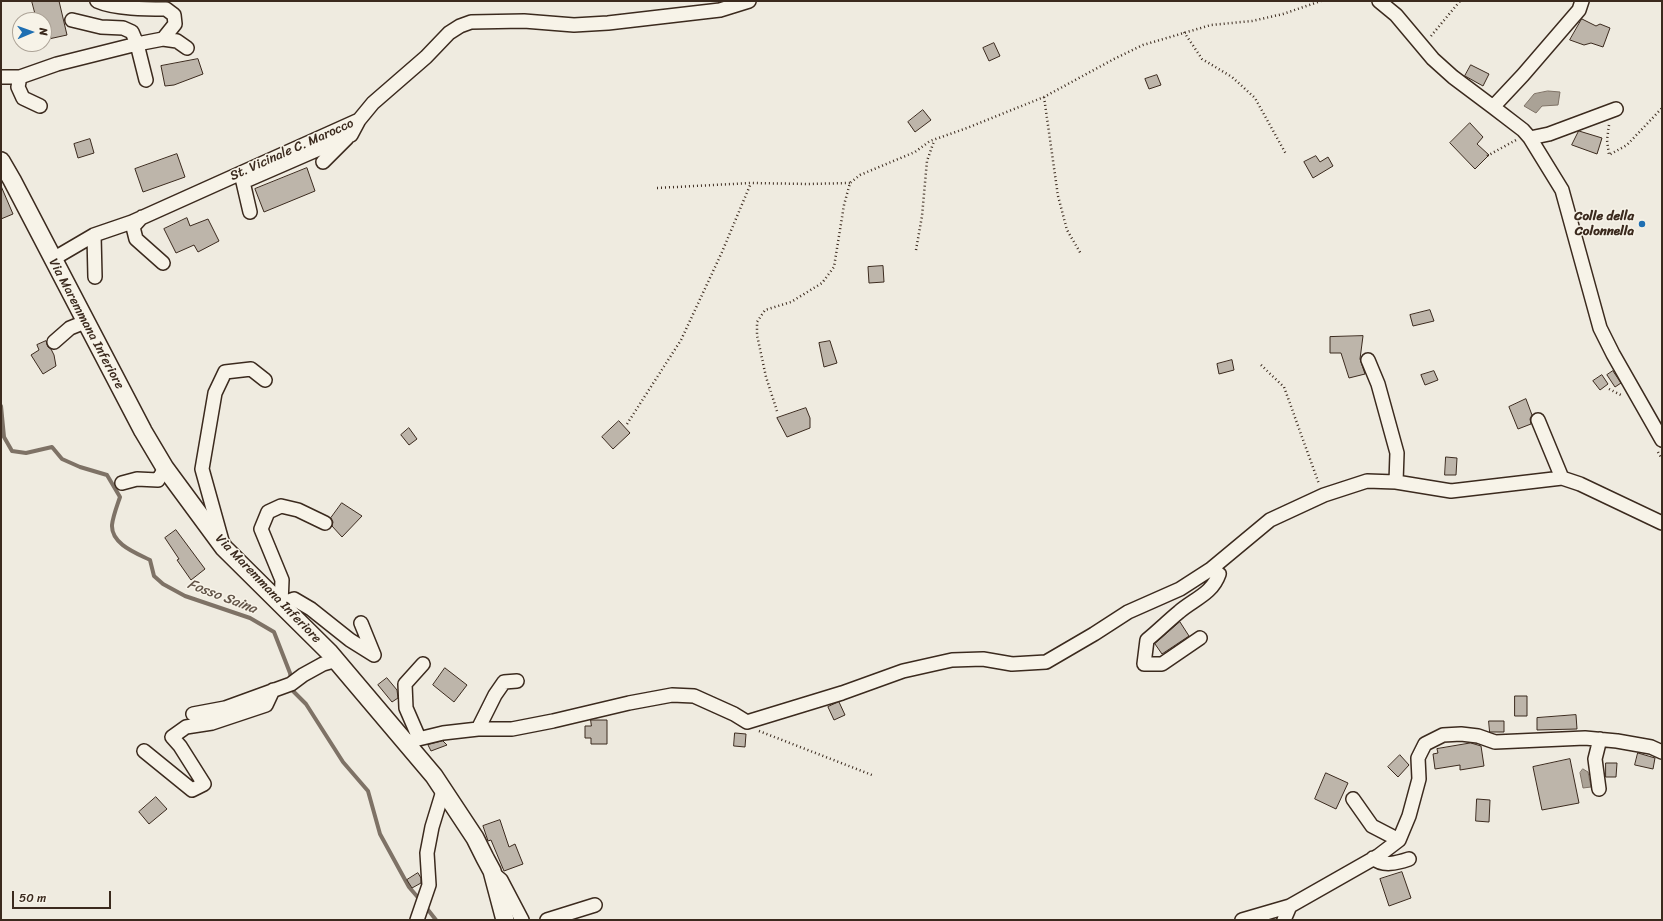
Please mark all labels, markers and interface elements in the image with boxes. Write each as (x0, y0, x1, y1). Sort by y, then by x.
north arrow (12, 12, 52, 52)
text: N (34, 27, 53, 36)
street label: St. Vicinale C. Marocco (228, 116, 356, 184)
place label: Colle della Colonnella (1574, 209, 1634, 240)
marker: Colle della Colonnella (1637, 219, 1647, 229)
street label: Via Maremmana Inferiore (45, 256, 127, 392)
street label: Via Maremmana Inferiore (212, 531, 324, 647)
water label: Fosso Saina (185, 576, 259, 618)
scale bar (14, 883, 113, 909)
text: 50 m (19, 887, 46, 909)

